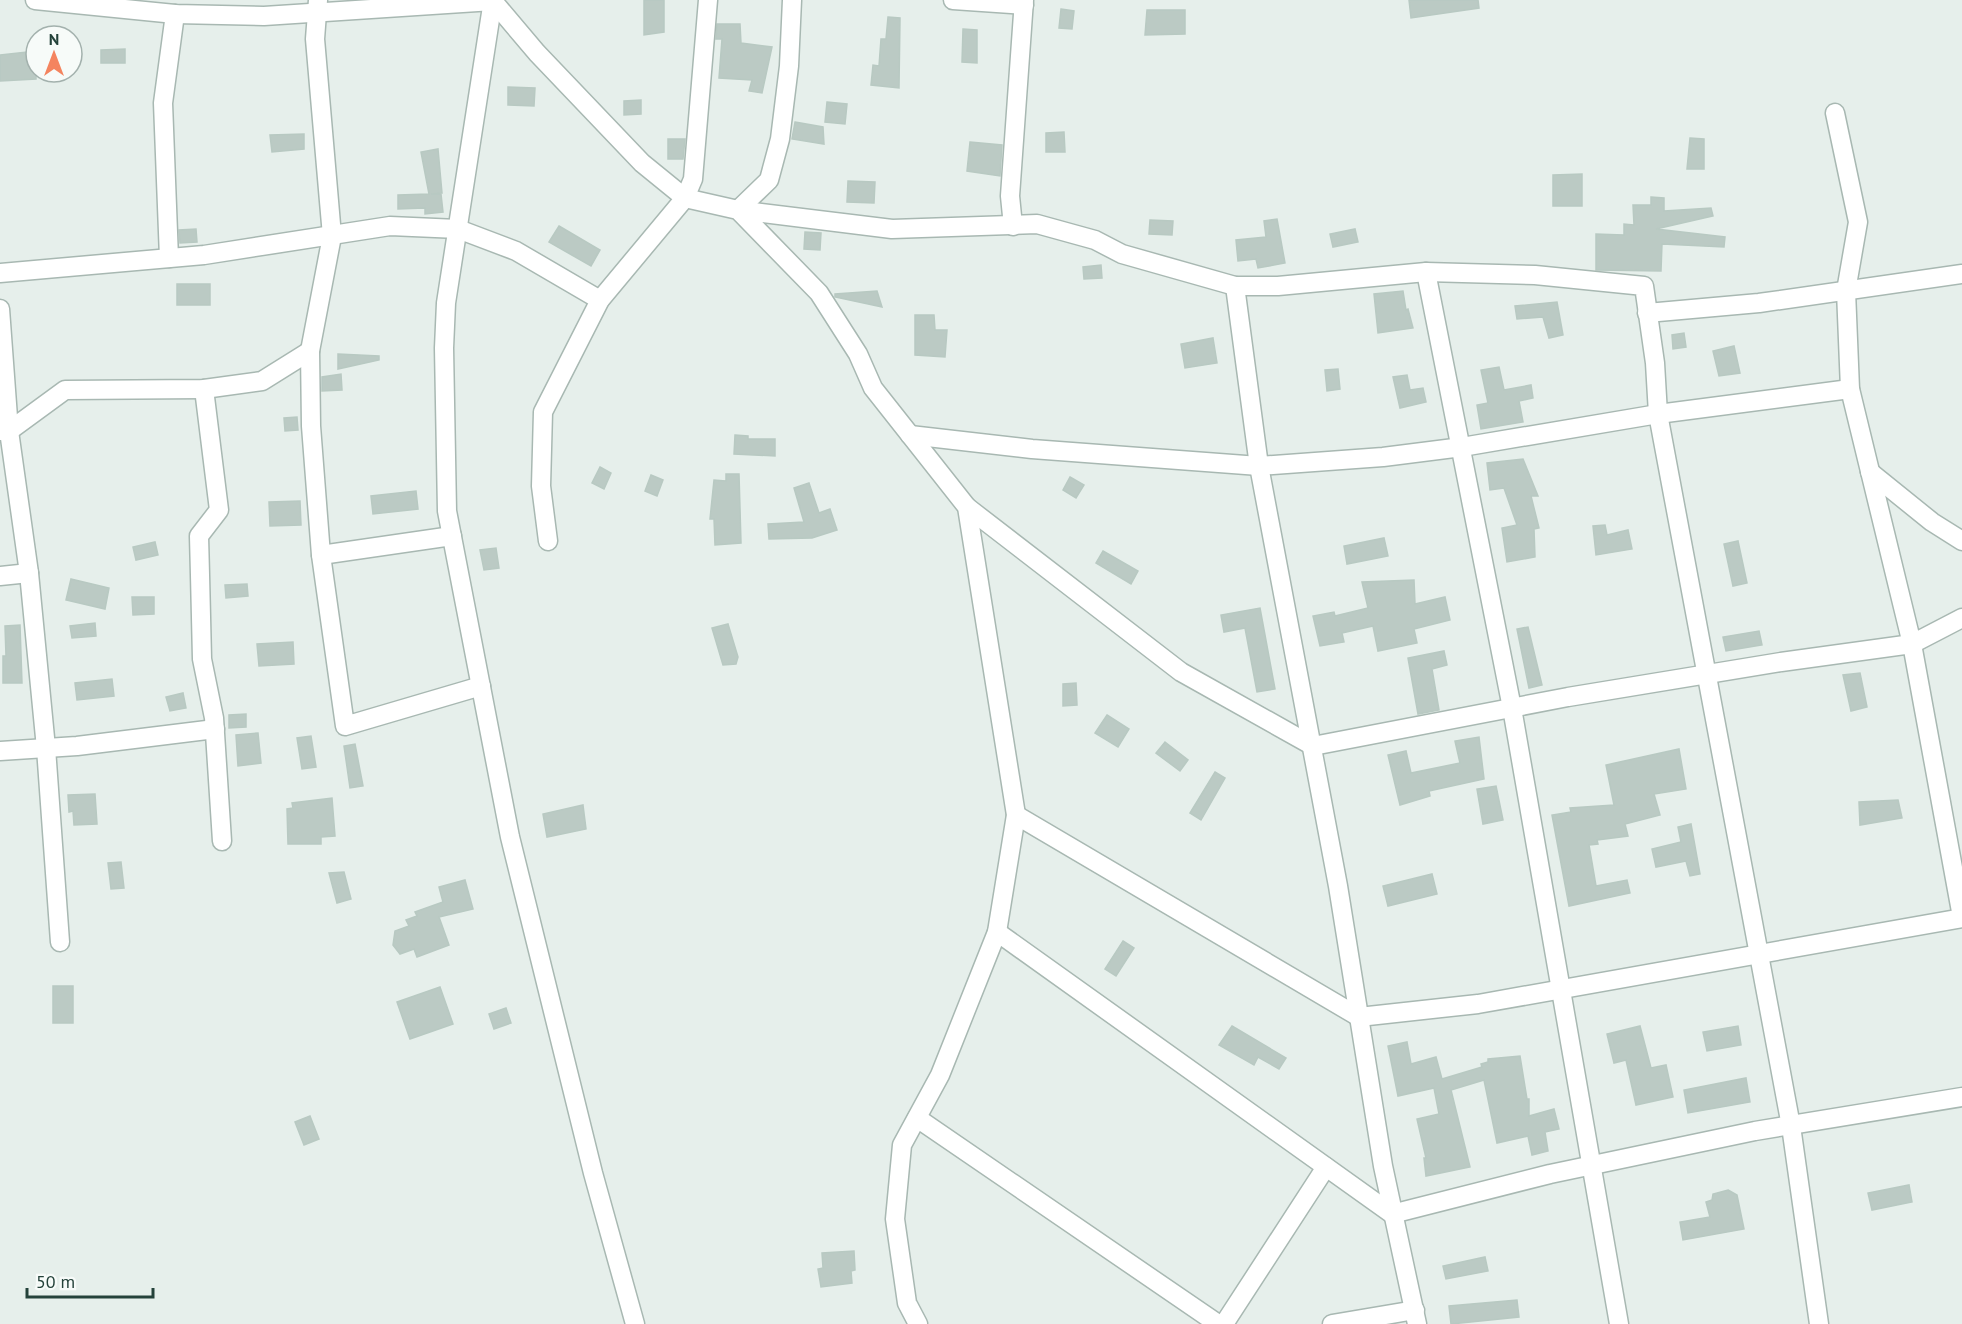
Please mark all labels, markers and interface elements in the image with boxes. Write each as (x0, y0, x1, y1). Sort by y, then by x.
north arrow (24, 24, 84, 84)
text: N (49, 29, 59, 49)
scale bar (27, 1261, 153, 1299)
text: 50 m (36, 1270, 75, 1293)

